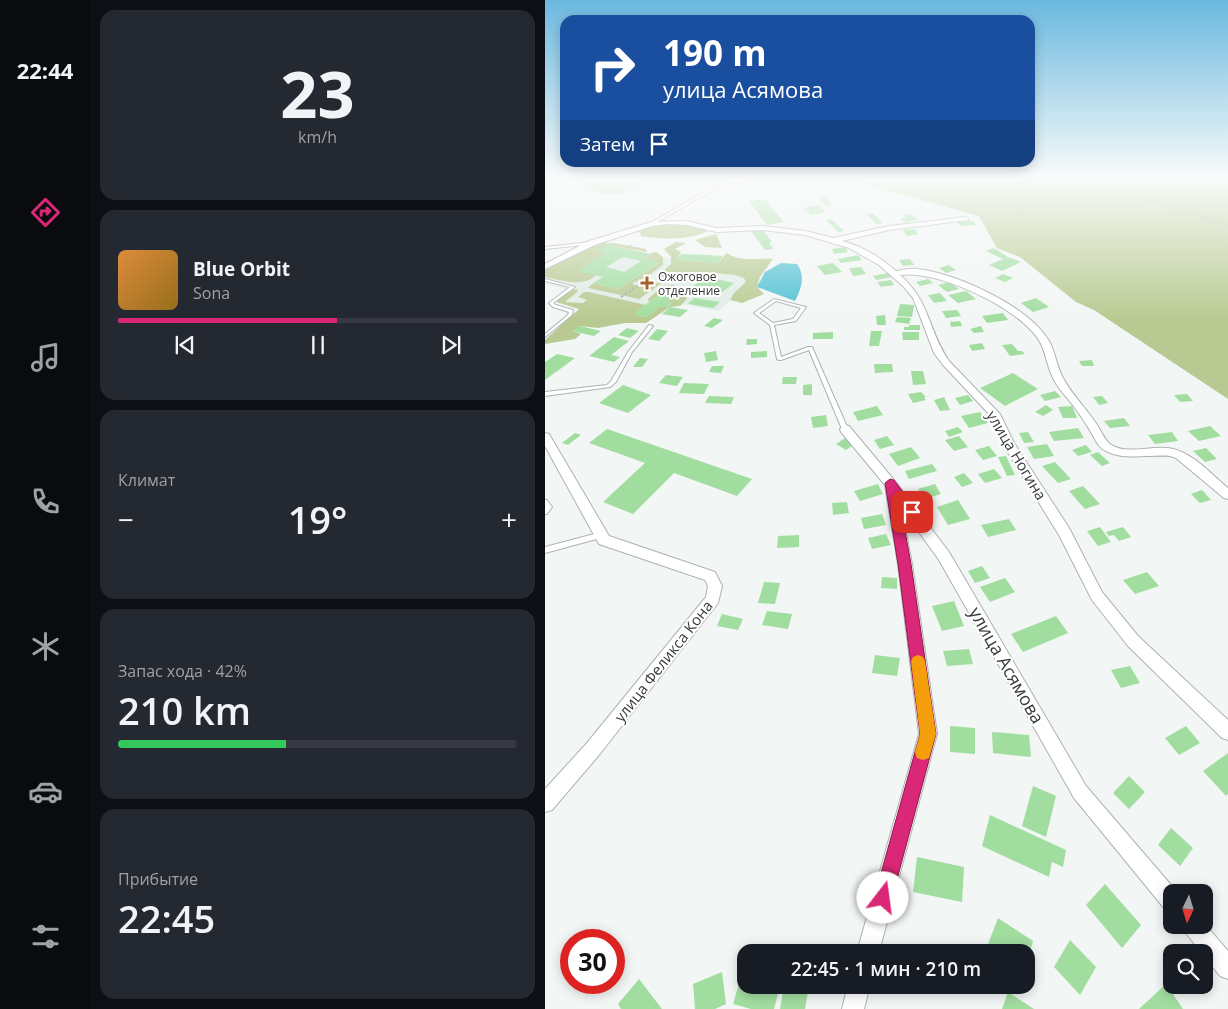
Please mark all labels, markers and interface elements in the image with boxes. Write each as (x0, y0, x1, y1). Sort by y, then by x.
text: 190 m (663, 29, 767, 76)
icon: right (580, 35, 645, 100)
text: 23 (280, 49, 355, 137)
text: 22:44 (17, 55, 73, 85)
text: улица Асямова (663, 74, 823, 104)
text: km/h (298, 126, 337, 148)
icon: arrive (645, 130, 673, 158)
text: Затем (580, 131, 635, 157)
icon: directions (28, 195, 63, 230)
text: Blue Orbit (193, 256, 290, 282)
place label: Ожоговое отделение (658, 268, 720, 299)
marker: Ожоговое отделение (640, 276, 654, 290)
text: Sona (193, 282, 230, 304)
icon: previous (171, 331, 199, 359)
icon: pause (304, 331, 332, 359)
icon: next (437, 331, 465, 359)
icon: music (28, 340, 63, 375)
street label: улица Ногина (982, 406, 1052, 504)
text: Климат (118, 469, 175, 491)
icon: phone (28, 484, 63, 519)
pin (891, 491, 933, 533)
text: 19° (288, 493, 347, 545)
icon: arrive (898, 498, 926, 526)
text: − (118, 500, 134, 538)
text: + (501, 500, 517, 538)
street label: улица Феликса Кона (609, 596, 717, 726)
street label: улица Асямова (964, 602, 1050, 728)
icon: climate (28, 629, 63, 664)
text: Запас хода · 42% (118, 660, 247, 682)
text: 210 km (118, 684, 251, 736)
icon: car (28, 774, 63, 809)
text: Прибытие (118, 868, 198, 890)
position arrow (856, 871, 908, 923)
north arrow (1163, 884, 1213, 934)
map controls (1163, 884, 1213, 994)
text: 22:45 (118, 892, 215, 944)
icon: filters (28, 919, 63, 954)
speed limit sign: 30 (560, 929, 625, 994)
button: search (1163, 944, 1213, 994)
text: 22:45 · 1 мин · 210 m (791, 956, 981, 982)

